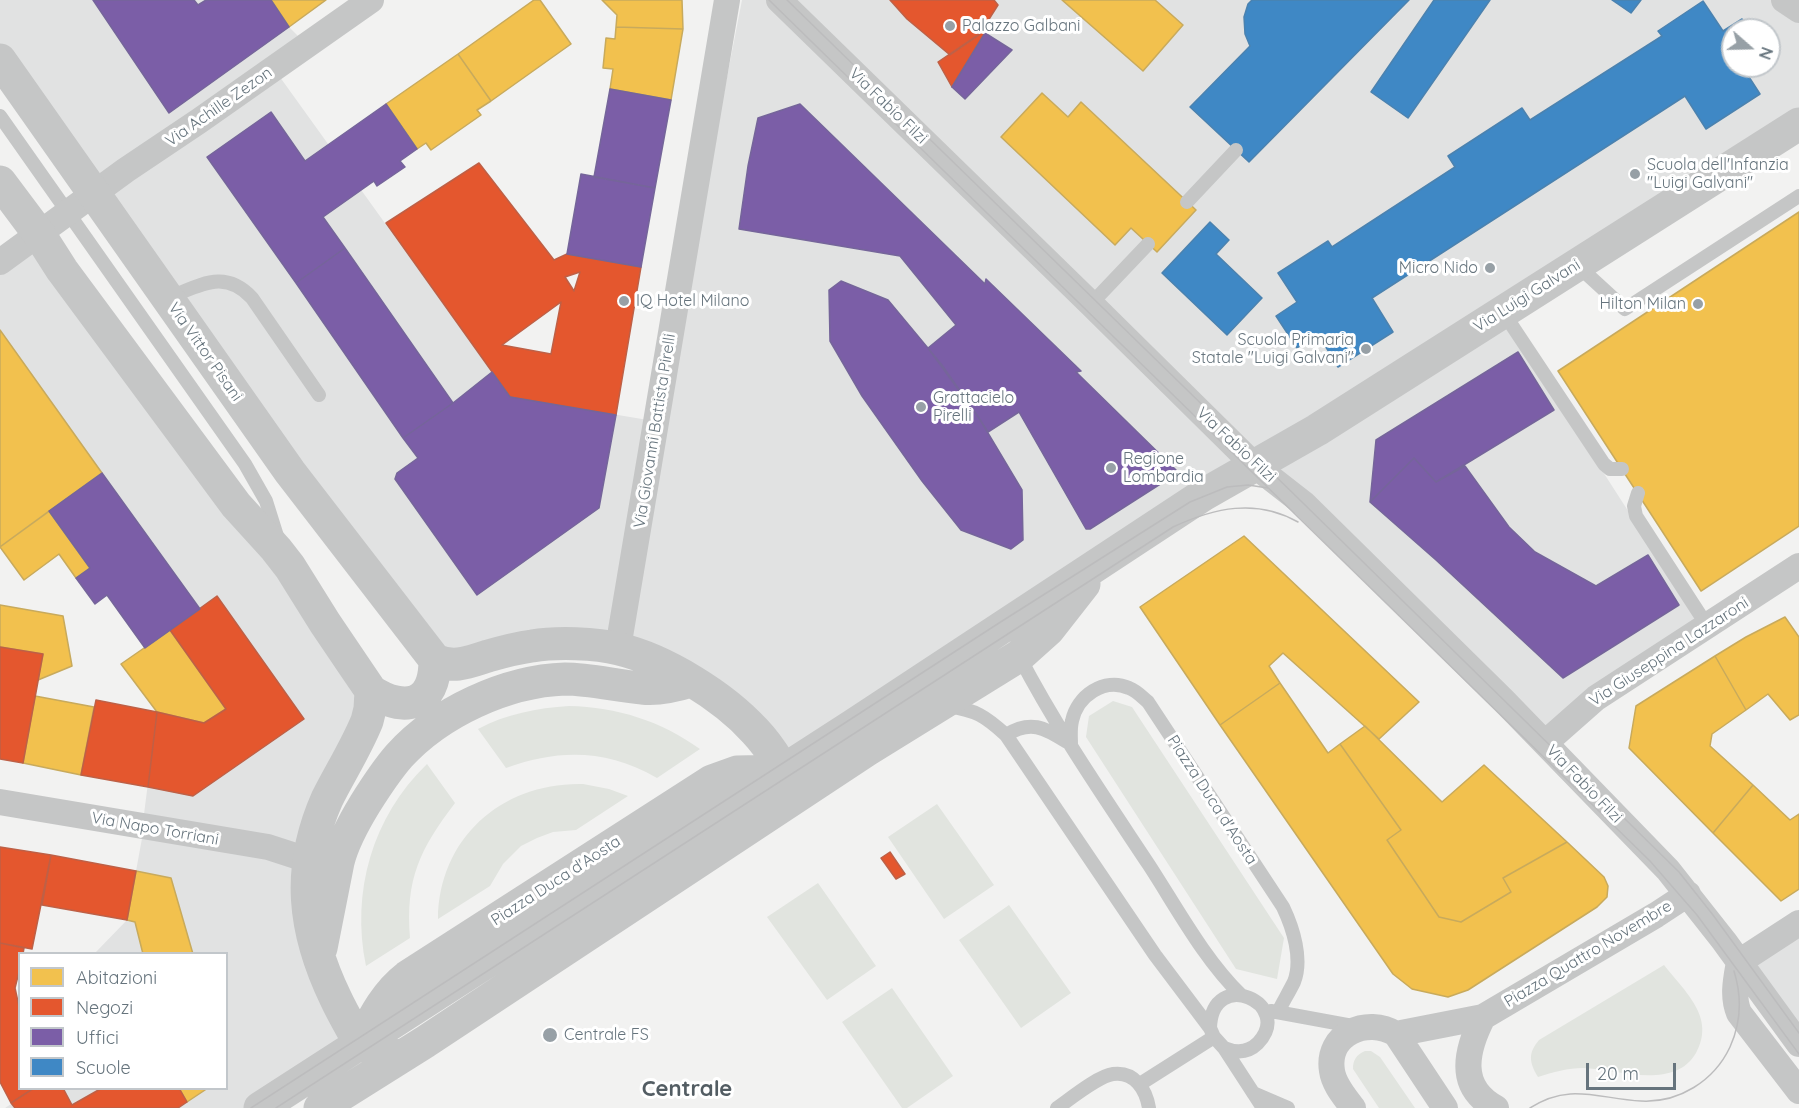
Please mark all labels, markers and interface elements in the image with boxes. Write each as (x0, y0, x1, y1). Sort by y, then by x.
place label: Palazzo Galbani (962, 16, 1081, 36)
north arrow (1721, 18, 1781, 78)
marker: Palazzo Galbani (943, 19, 957, 33)
text: N (1755, 45, 1777, 62)
street label: Via Achille Zezon (162, 63, 276, 151)
street label: Via Fabio Filzi (845, 64, 931, 148)
place label: Scuola dell'Infanzia "Luigi Galvani" (1647, 155, 1789, 193)
marker: Scuola dell'Infanzia "Luigi Galvani" (1628, 167, 1642, 181)
street label: Via Luigi Galvani (1470, 256, 1584, 336)
place label: Micro Nido (1399, 258, 1478, 278)
marker: Micro Nido (1483, 261, 1497, 275)
place label: IQ Hotel Milano (636, 291, 749, 311)
marker: IQ Hotel Milano (617, 294, 631, 308)
place label: Hilton Milan (1600, 294, 1686, 314)
marker: Hilton Milan (1691, 297, 1705, 311)
street label: Via Vittor Pisani (164, 299, 246, 405)
place label: Scuola Primaria Statale "Luigi Galvani" (1192, 330, 1354, 368)
street label: Via Giovanni Battista Pirelli (630, 332, 680, 530)
marker: Scuola Primaria Statale "Luigi Galvani" (1359, 342, 1373, 356)
place label: Grattacielo Pirelli (933, 388, 1014, 426)
marker: Grattacielo Pirelli (914, 400, 928, 414)
street label: Via Fabio Filzi (1193, 404, 1279, 486)
place label: Regione Lombardia (1123, 449, 1204, 487)
marker: Regione Lombardia (1104, 461, 1118, 475)
street label: Via Giuseppina Lazzaroni (1586, 593, 1752, 711)
street label: Piazza Duca d'Aosta (1163, 732, 1261, 868)
street label: Via Fabio Filzi (1542, 741, 1626, 827)
street label: Via Napo Torriani (90, 808, 220, 850)
street label: Piazza Duca d'Aosta (488, 832, 624, 930)
street label: Piazza Quattro Novembre (1501, 896, 1675, 1012)
legend (18, 952, 228, 1090)
text: Abitazioni (76, 966, 157, 989)
text: Negozi (76, 996, 133, 1019)
place label: Centrale FS (564, 1025, 649, 1045)
text: Uffici (76, 1026, 119, 1049)
marker: Centrale FS (541, 1026, 559, 1044)
scale bar (1589, 1051, 1679, 1089)
text: Scuole (76, 1056, 131, 1079)
text: 20 m (1597, 1062, 1639, 1085)
district label: Centrale (642, 1076, 732, 1102)

